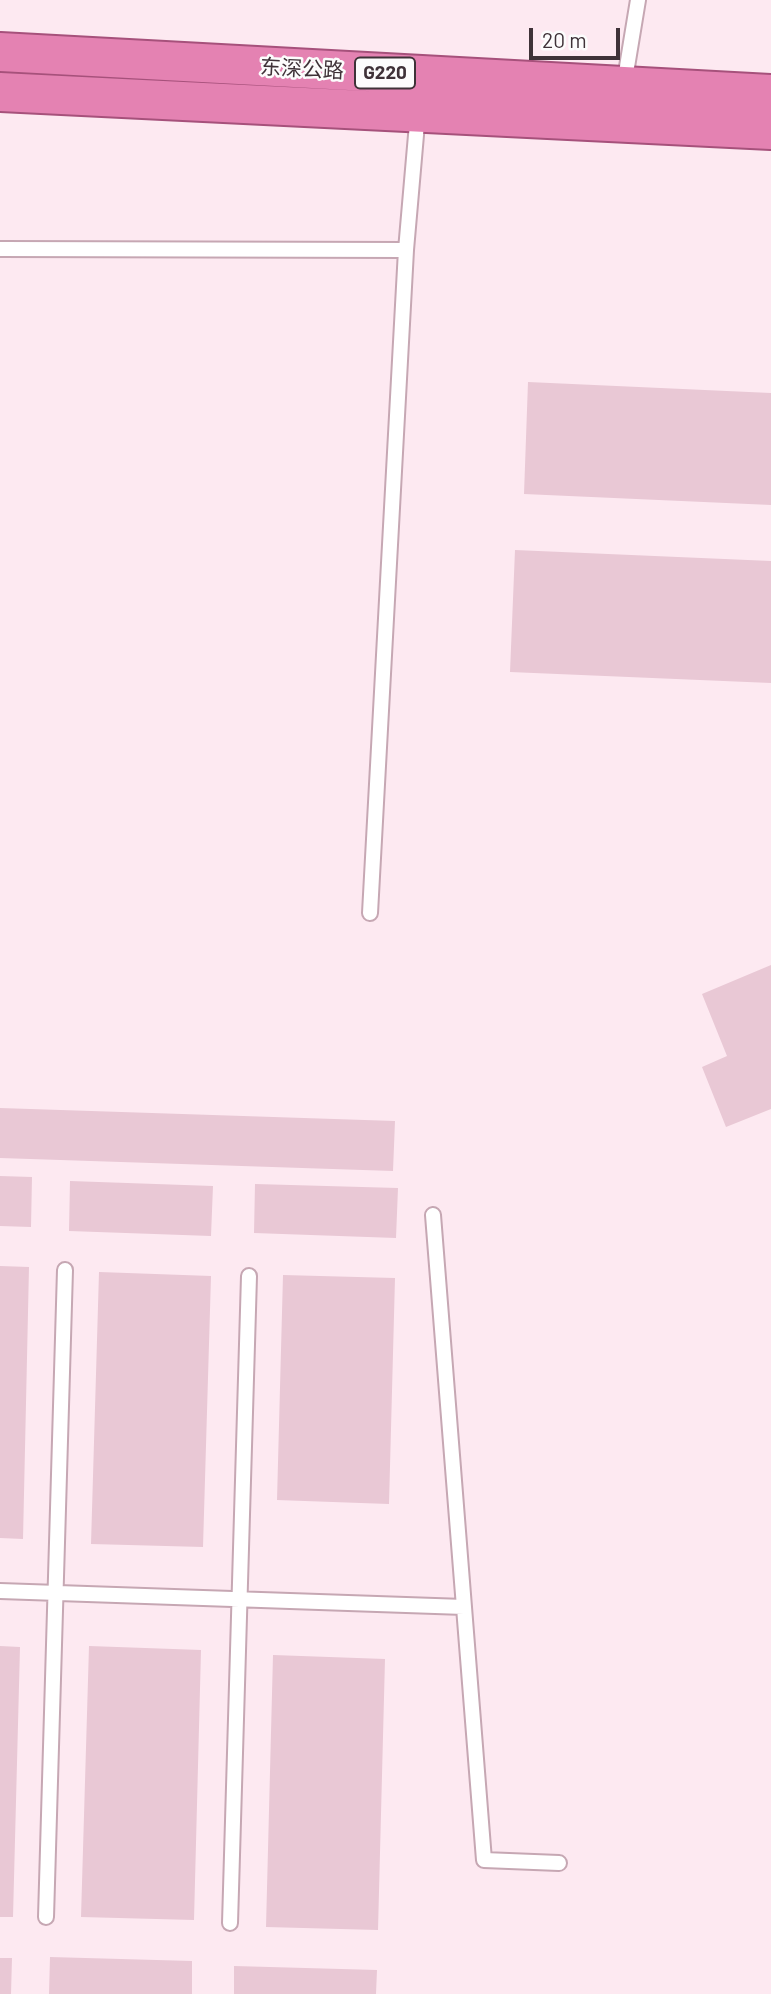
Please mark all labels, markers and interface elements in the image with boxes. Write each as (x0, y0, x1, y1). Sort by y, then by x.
scale bar (533, 14, 624, 58)
text: 20 m (542, 27, 587, 52)
street label: 东深公路 (259, 54, 345, 84)
road number: G220 (355, 58, 415, 88)

